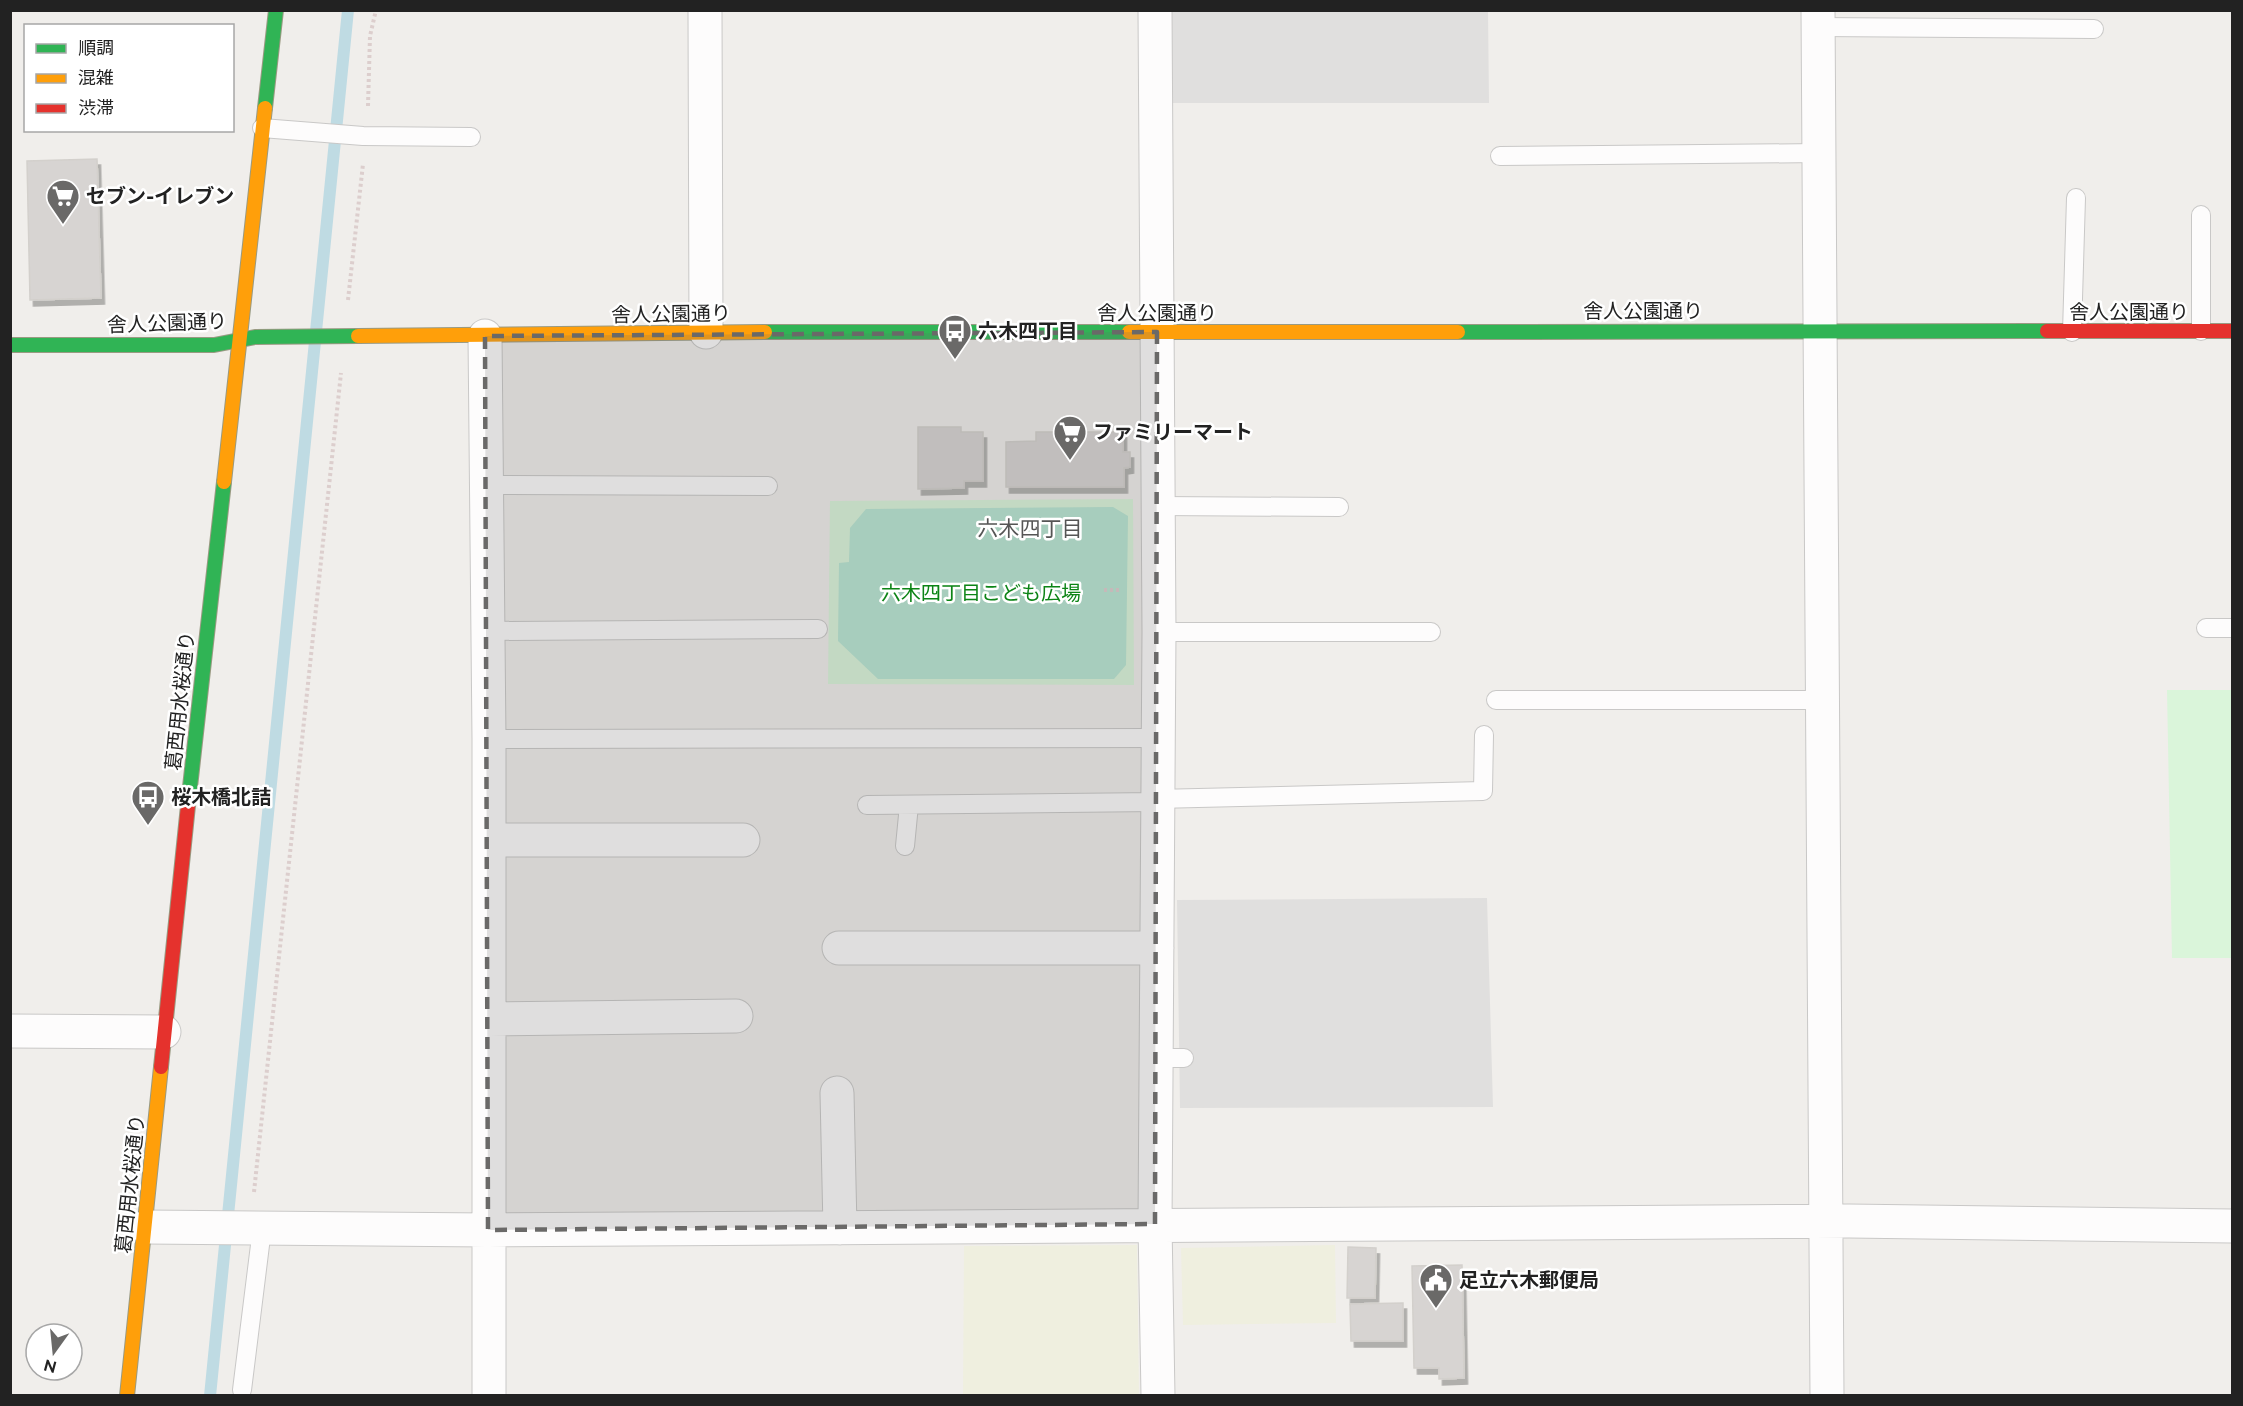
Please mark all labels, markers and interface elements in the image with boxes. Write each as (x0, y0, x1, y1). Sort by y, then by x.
legend (24, 24, 234, 132)
text: 順調 (78, 37, 114, 58)
text: 混雑 (78, 67, 114, 88)
text: 渋滞 (78, 97, 114, 118)
supermarket icon: セブン-イレブン (45, 178, 81, 225)
place label: セブン-イレブン (86, 184, 234, 208)
street label: 舎人公園通り (1583, 299, 1703, 323)
street label: 舎人公園通り (2069, 300, 2189, 324)
street label: 舎人公園通り (611, 301, 731, 327)
street label: 舎人公園通り (1097, 301, 1217, 325)
street label: 舎人公園通り (107, 309, 227, 337)
bus stop icon: 六木四丁目 (937, 313, 973, 360)
place label: 六木四丁目 (978, 319, 1078, 343)
supermarket icon: ファミリーマート (1052, 414, 1088, 461)
place label: ファミリーマート (1093, 420, 1253, 444)
district label: 六木四丁目 (978, 516, 1083, 541)
park label: 六木四丁目こども広場 (881, 581, 1081, 605)
street label: 葛西用水桜通り (161, 630, 199, 772)
bus stop icon: 桜木橋北詰 (130, 779, 166, 826)
place label: 桜木橋北詰 (171, 785, 271, 809)
street label: 葛西用水桜通り (111, 1113, 149, 1255)
public building icon: 足立六木郵便局 (1418, 1262, 1454, 1309)
place label: 足立六木郵便局 (1459, 1268, 1599, 1292)
north arrow (24, 1322, 84, 1382)
text: N (42, 1355, 59, 1377)

